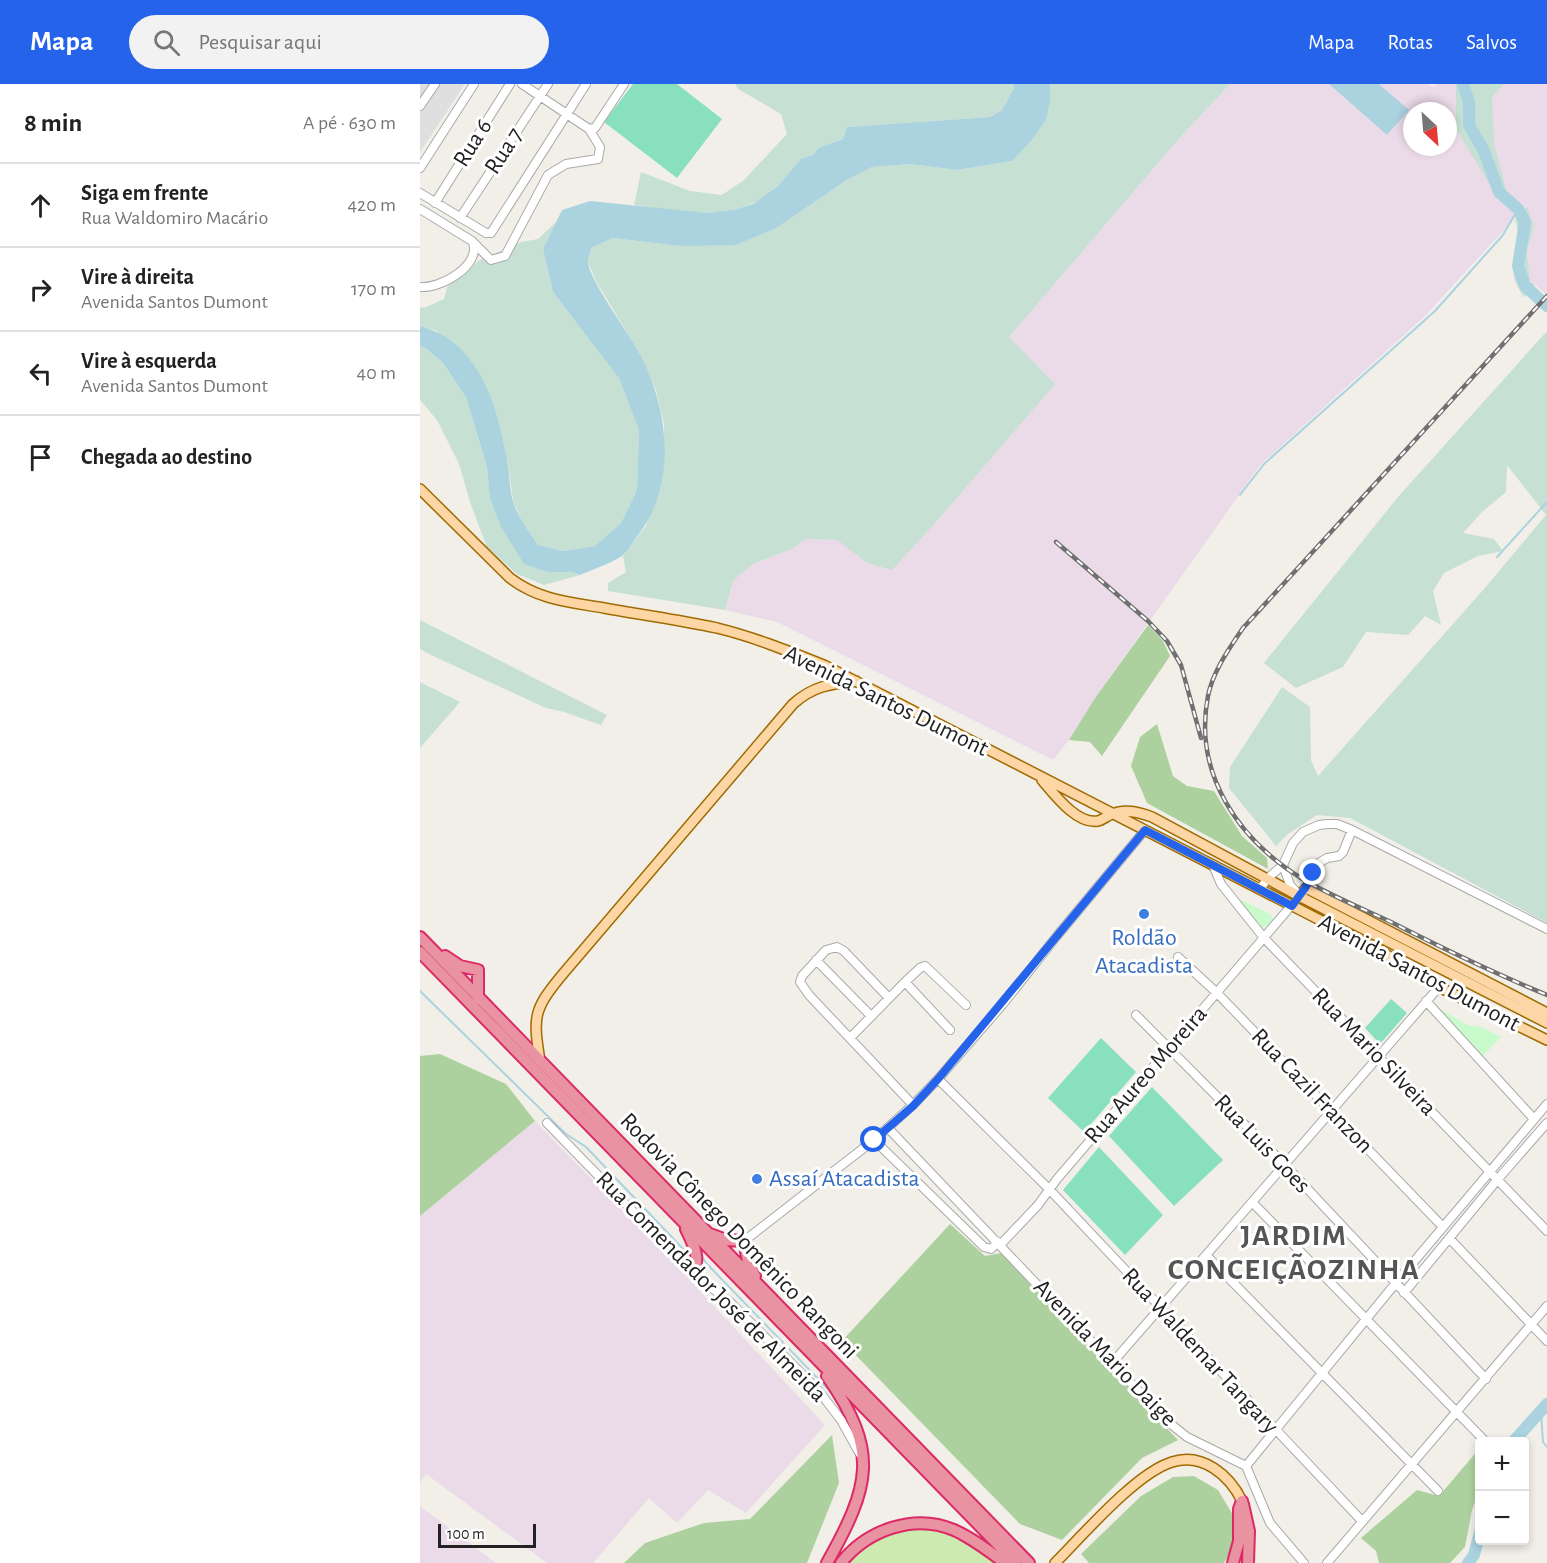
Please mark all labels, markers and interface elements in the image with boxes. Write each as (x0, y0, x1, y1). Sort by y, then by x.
search box (129, 15, 549, 69)
icon: search (150, 26, 183, 59)
text: Mapa (30, 28, 93, 56)
text: Pesquisar aqui (198, 31, 322, 53)
text: Mapa (1308, 32, 1355, 53)
text: Rotas (1388, 32, 1433, 53)
text: Salvos (1466, 32, 1517, 53)
north arrow (1403, 102, 1457, 156)
text: 8 min (24, 110, 82, 136)
text: A pé · 630 m (303, 113, 396, 133)
street label: Rua 6 (449, 115, 497, 171)
street label: Rua 7 (480, 123, 528, 179)
text: Siga em frente (81, 182, 208, 204)
icon: ahead (24, 189, 57, 222)
text: 420 m (347, 195, 396, 215)
text: Rua Waldomiro Macário (81, 208, 268, 228)
text: Vire à direita (81, 266, 194, 288)
icon: right (24, 273, 57, 306)
text: 170 m (351, 279, 396, 299)
text: Avenida Santos Dumont (81, 292, 268, 312)
text: Vire à esquerda (81, 350, 217, 372)
icon: left (24, 357, 57, 390)
text: 40 m (357, 363, 396, 383)
text: Avenida Santos Dumont (81, 376, 268, 396)
icon: arrive (24, 441, 57, 474)
text: Chegada ao destino (81, 446, 252, 468)
street label: Avenida Santos Dumont (780, 641, 992, 761)
route end (1299, 859, 1325, 885)
marker: Roldão Atacadista (1137, 907, 1151, 921)
street label: Avenida Santos Dumont (1314, 910, 1524, 1036)
place label: Roldão Atacadista (1095, 926, 1193, 978)
street label: Rua Mario Silveira (1307, 983, 1441, 1121)
street label: Rua Aureo Moreira (1080, 1002, 1212, 1148)
street label: Rua Cazil Franzon (1247, 1024, 1377, 1158)
street label: Rua Luis Goes (1209, 1090, 1315, 1198)
street label: Rodovia Cônego Domênico Rangoni (615, 1109, 863, 1363)
route start (860, 1126, 886, 1152)
street label: Rua Comendador José de Almeida (591, 1167, 831, 1407)
place label: Assaí Atacadista (769, 1167, 920, 1191)
marker: Assaí Atacadista (750, 1172, 764, 1186)
district label: JARDIM CONCEIÇÃOZINHA (1168, 1221, 1420, 1285)
street label: Rua Waldemar Tangary (1117, 1264, 1283, 1438)
street label: Avenida Mario Daige (1029, 1275, 1181, 1431)
map controls (1475, 1437, 1529, 1545)
button: + (1475, 1437, 1529, 1491)
button: − (1475, 1491, 1529, 1545)
scale bar (438, 1521, 536, 1548)
text: 100 m (447, 1526, 485, 1542)

